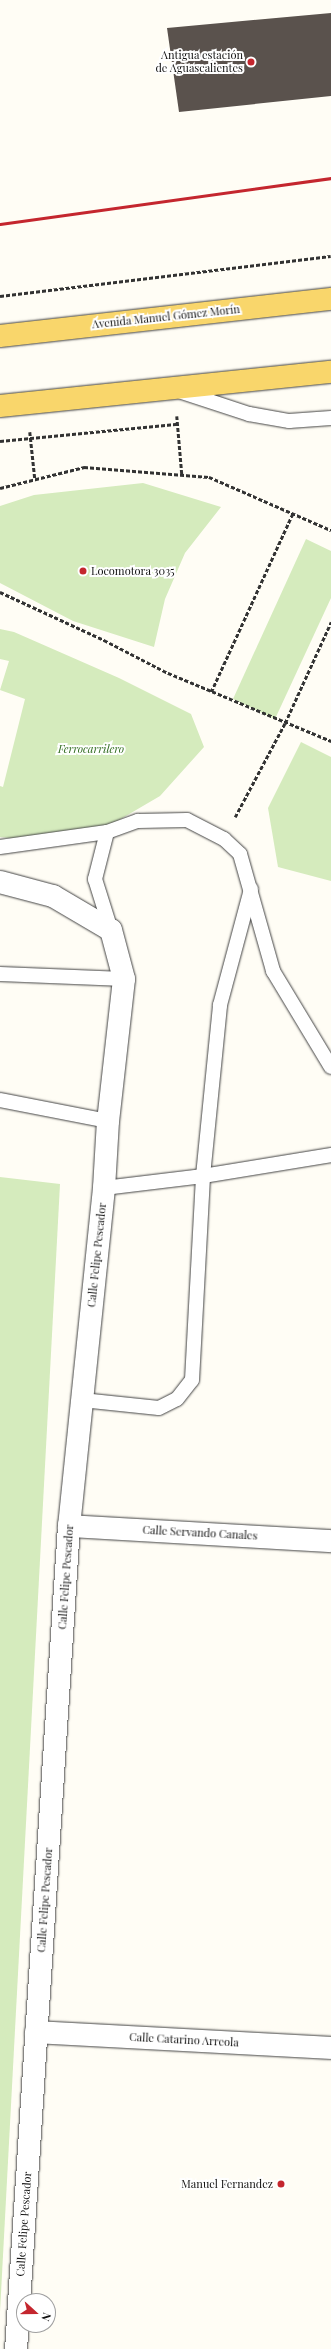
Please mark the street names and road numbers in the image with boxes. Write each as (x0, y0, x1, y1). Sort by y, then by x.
street label: Avenida Manuel Gómez Morín (91, 303, 241, 331)
street label: Calle Felipe Pescador (85, 1202, 109, 1308)
street label: Calle Servando Canales (142, 1523, 258, 1543)
street label: Calle Felipe Pescador (56, 1524, 76, 1630)
street label: Calle Felipe Pescador (35, 1847, 55, 1953)
street label: Calle Catarino Arreola (129, 2031, 239, 2049)
street label: Calle Felipe Pescador (14, 2171, 34, 2277)

